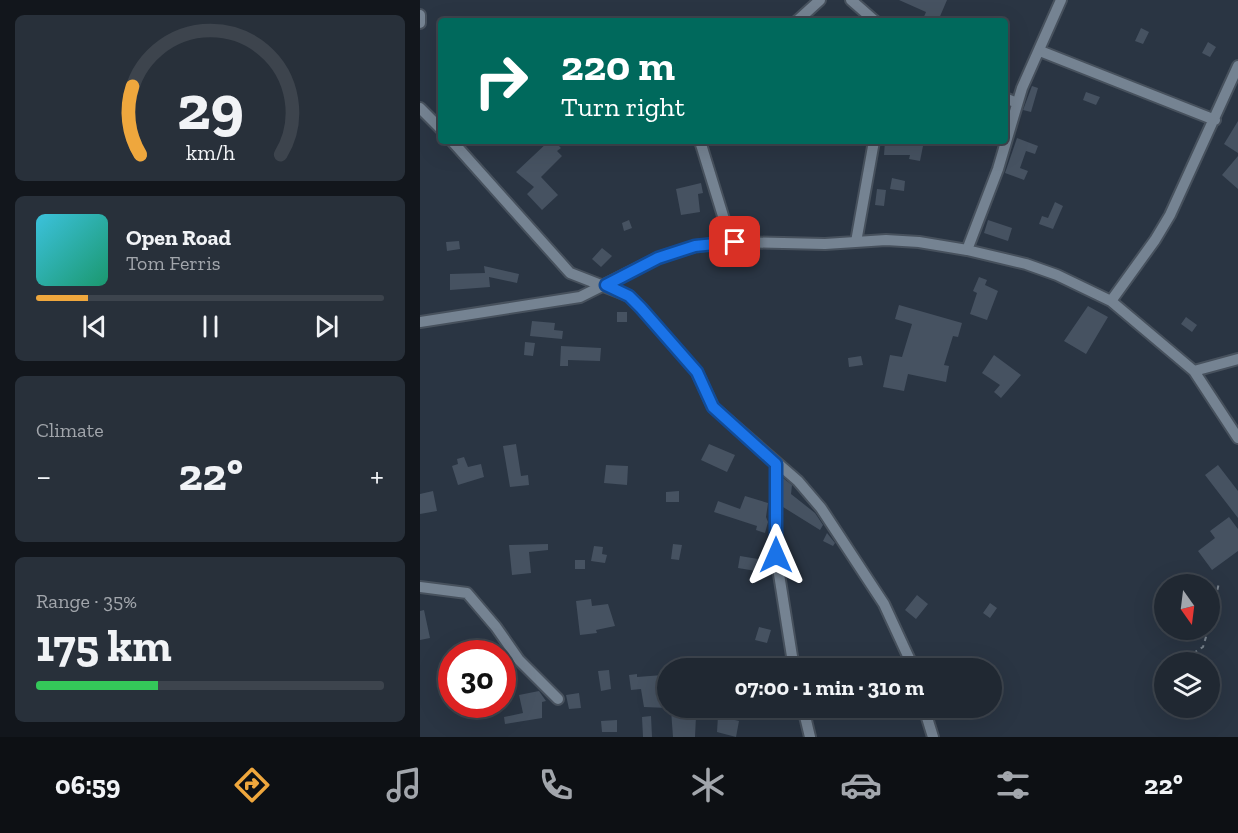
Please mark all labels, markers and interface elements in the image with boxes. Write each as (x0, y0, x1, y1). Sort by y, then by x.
text: 220 m (561, 40, 675, 91)
icon: right (462, 42, 540, 120)
text: 29 (177, 70, 243, 145)
text: Turn right (561, 91, 685, 123)
text: km/h (186, 140, 234, 165)
pin (709, 216, 760, 267)
text: Open Road (126, 224, 231, 251)
icon: arrive (718, 225, 751, 258)
text: Tom Ferris (126, 251, 221, 275)
icon: previous (78, 310, 111, 343)
icon: pause (194, 310, 227, 343)
icon: next (310, 310, 343, 343)
text: Climate (36, 418, 104, 442)
text: 22° (178, 448, 243, 502)
text: − (36, 456, 51, 495)
text: + (370, 456, 384, 495)
position arrow (744, 523, 808, 587)
north arrow (1154, 574, 1220, 640)
map controls (1154, 574, 1220, 718)
text: Range · 35% (36, 589, 137, 613)
text: 175 km (36, 619, 172, 673)
speed limit sign: 30 (438, 640, 516, 718)
button: layers (1154, 652, 1220, 718)
text: 07:00 · 1 min · 310 m (735, 674, 924, 701)
icon: directions (231, 764, 273, 806)
icon: music (383, 764, 425, 806)
icon: phone (535, 764, 577, 806)
icon: climate (687, 764, 729, 806)
icon: car (840, 764, 882, 806)
icon: filters (992, 764, 1034, 806)
text: 06:59 (55, 769, 120, 801)
text: 22° (1144, 769, 1183, 801)

